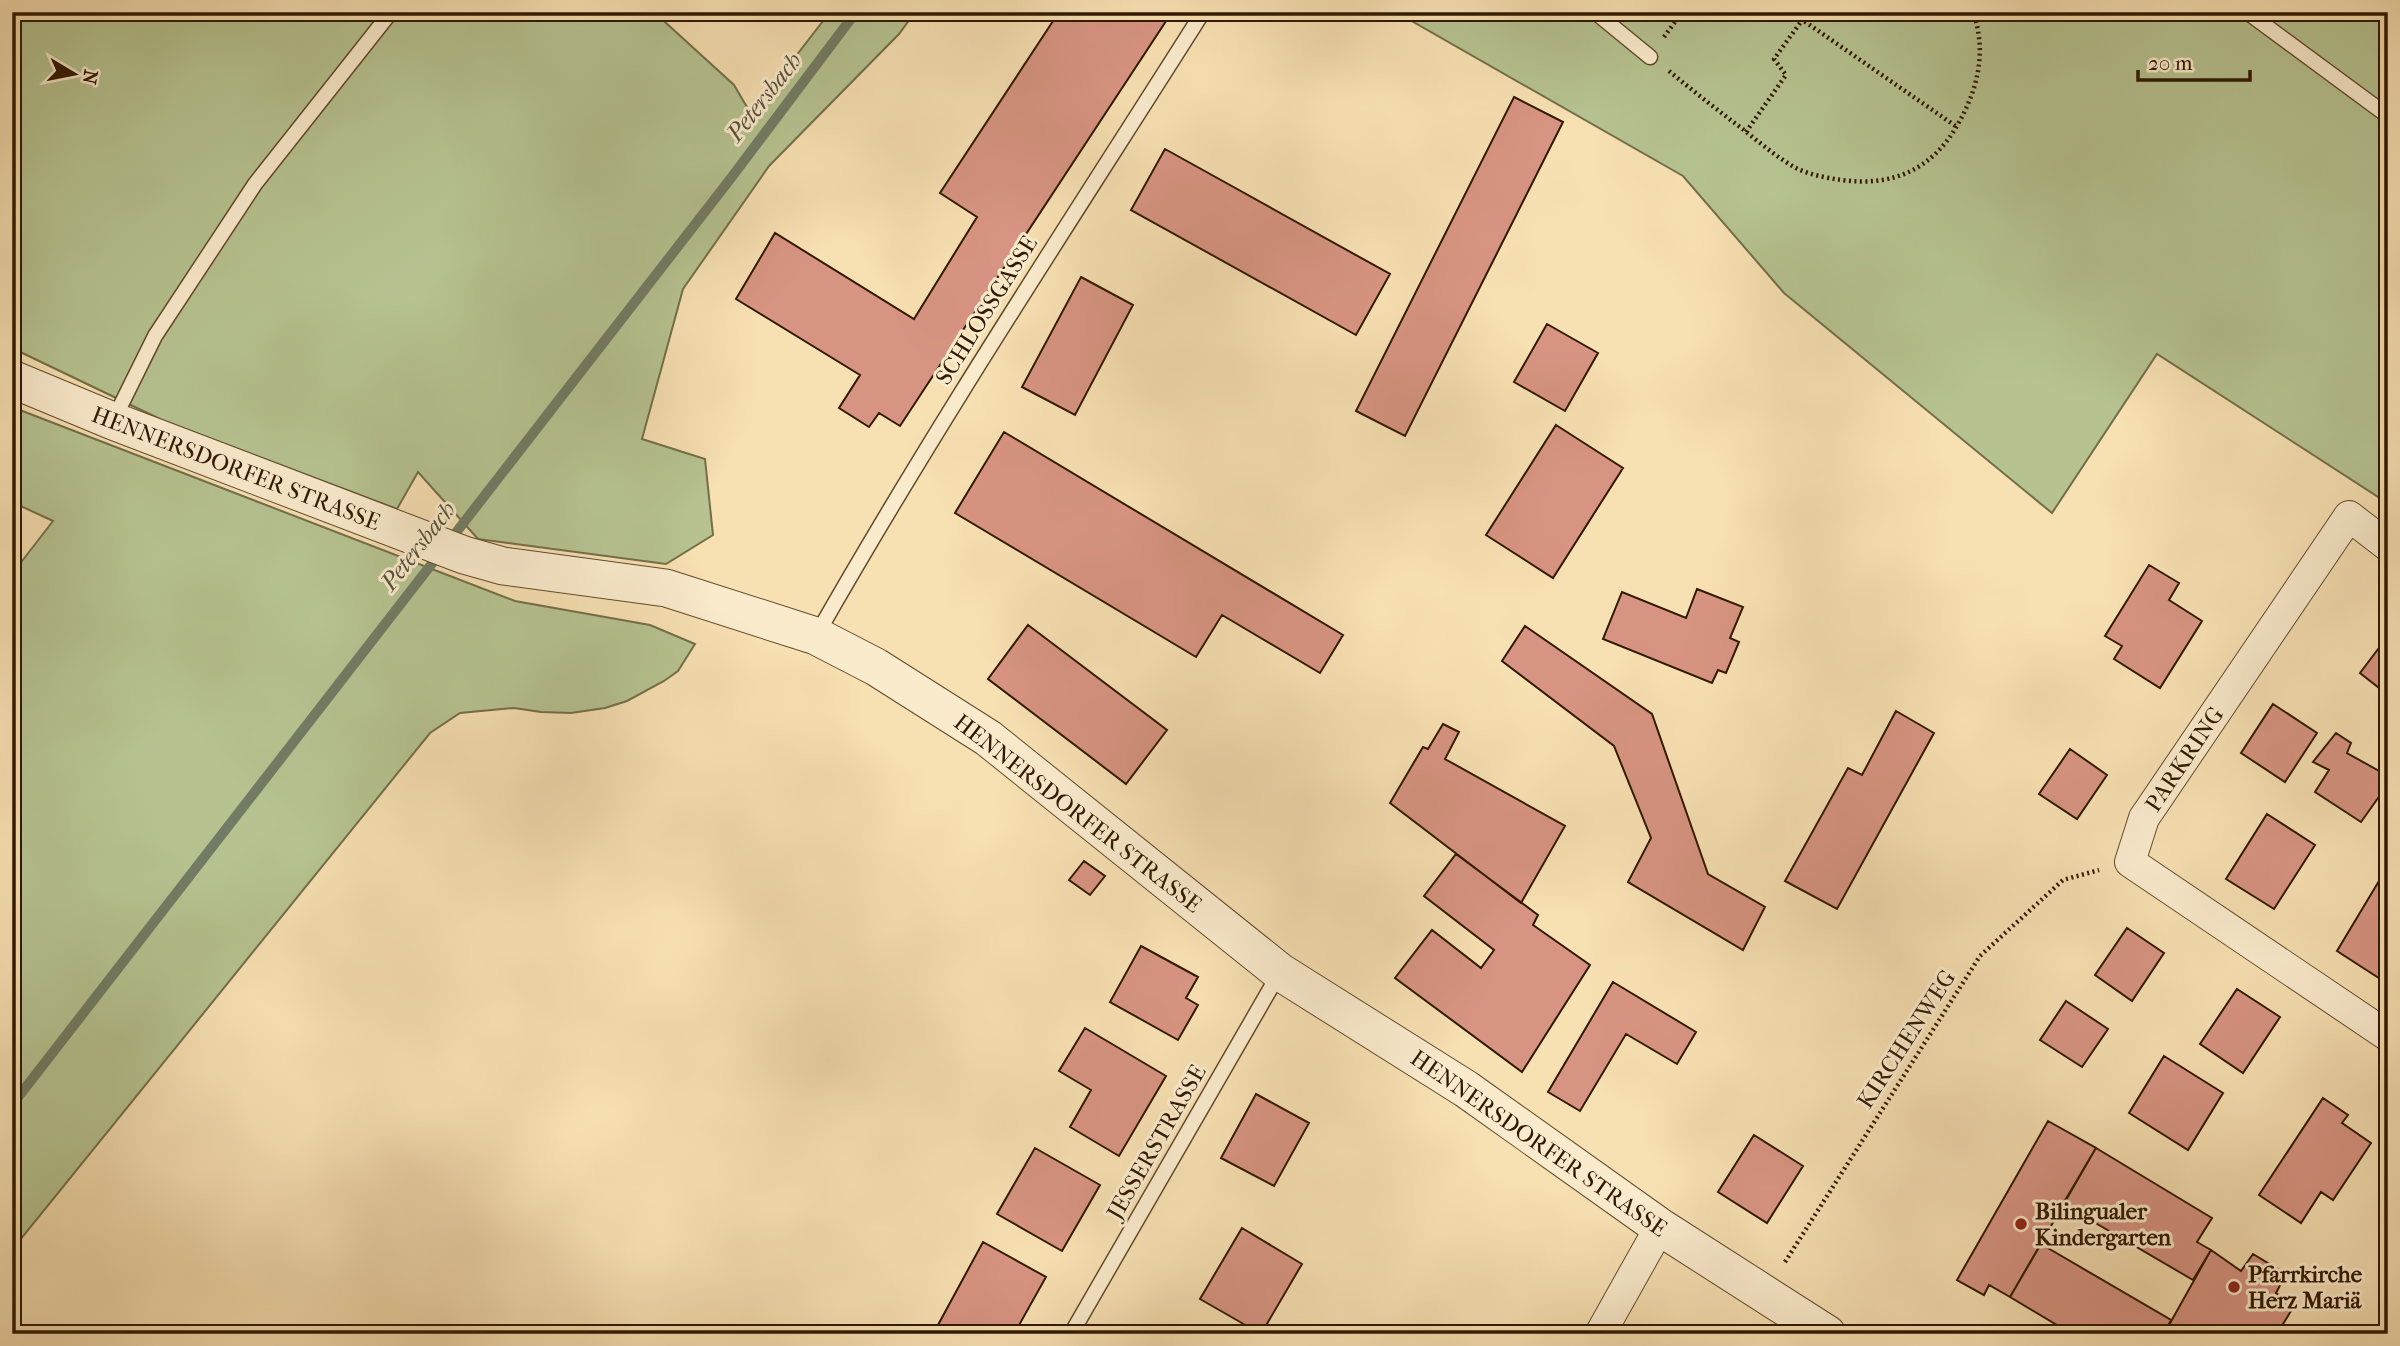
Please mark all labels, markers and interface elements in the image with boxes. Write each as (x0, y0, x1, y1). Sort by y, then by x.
north arrow (38, 38, 108, 108)
scale bar (2138, 38, 2250, 82)
water label: Petersbach (720, 47, 807, 148)
text: 20 m (2148, 51, 2193, 75)
text: N (78, 68, 102, 86)
street label: SCHLOSSGASSE (930, 231, 1043, 390)
street label: HENNERSDORFER STRASSE (88, 401, 384, 536)
water label: Petersbach (374, 496, 461, 597)
street label: PARKRING (2140, 702, 2229, 817)
street label: HENNERSDORFER STRASSE (949, 708, 1207, 918)
street label: KIRCHENWEG (1852, 965, 1961, 1114)
street label: HENNERSDORFER STRASSE (1405, 1044, 1672, 1242)
street label: JESSERSTRASSE (1100, 1060, 1212, 1226)
place label: Bilingualer Kindergarten (2035, 1198, 2172, 1251)
marker: Bilingualer Kindergarten (2013, 1216, 2029, 1232)
place label: Pfarrkirche Herz Mariä (2248, 1261, 2363, 1314)
marker: Pfarrkirche Herz Mariä (2226, 1279, 2242, 1295)

